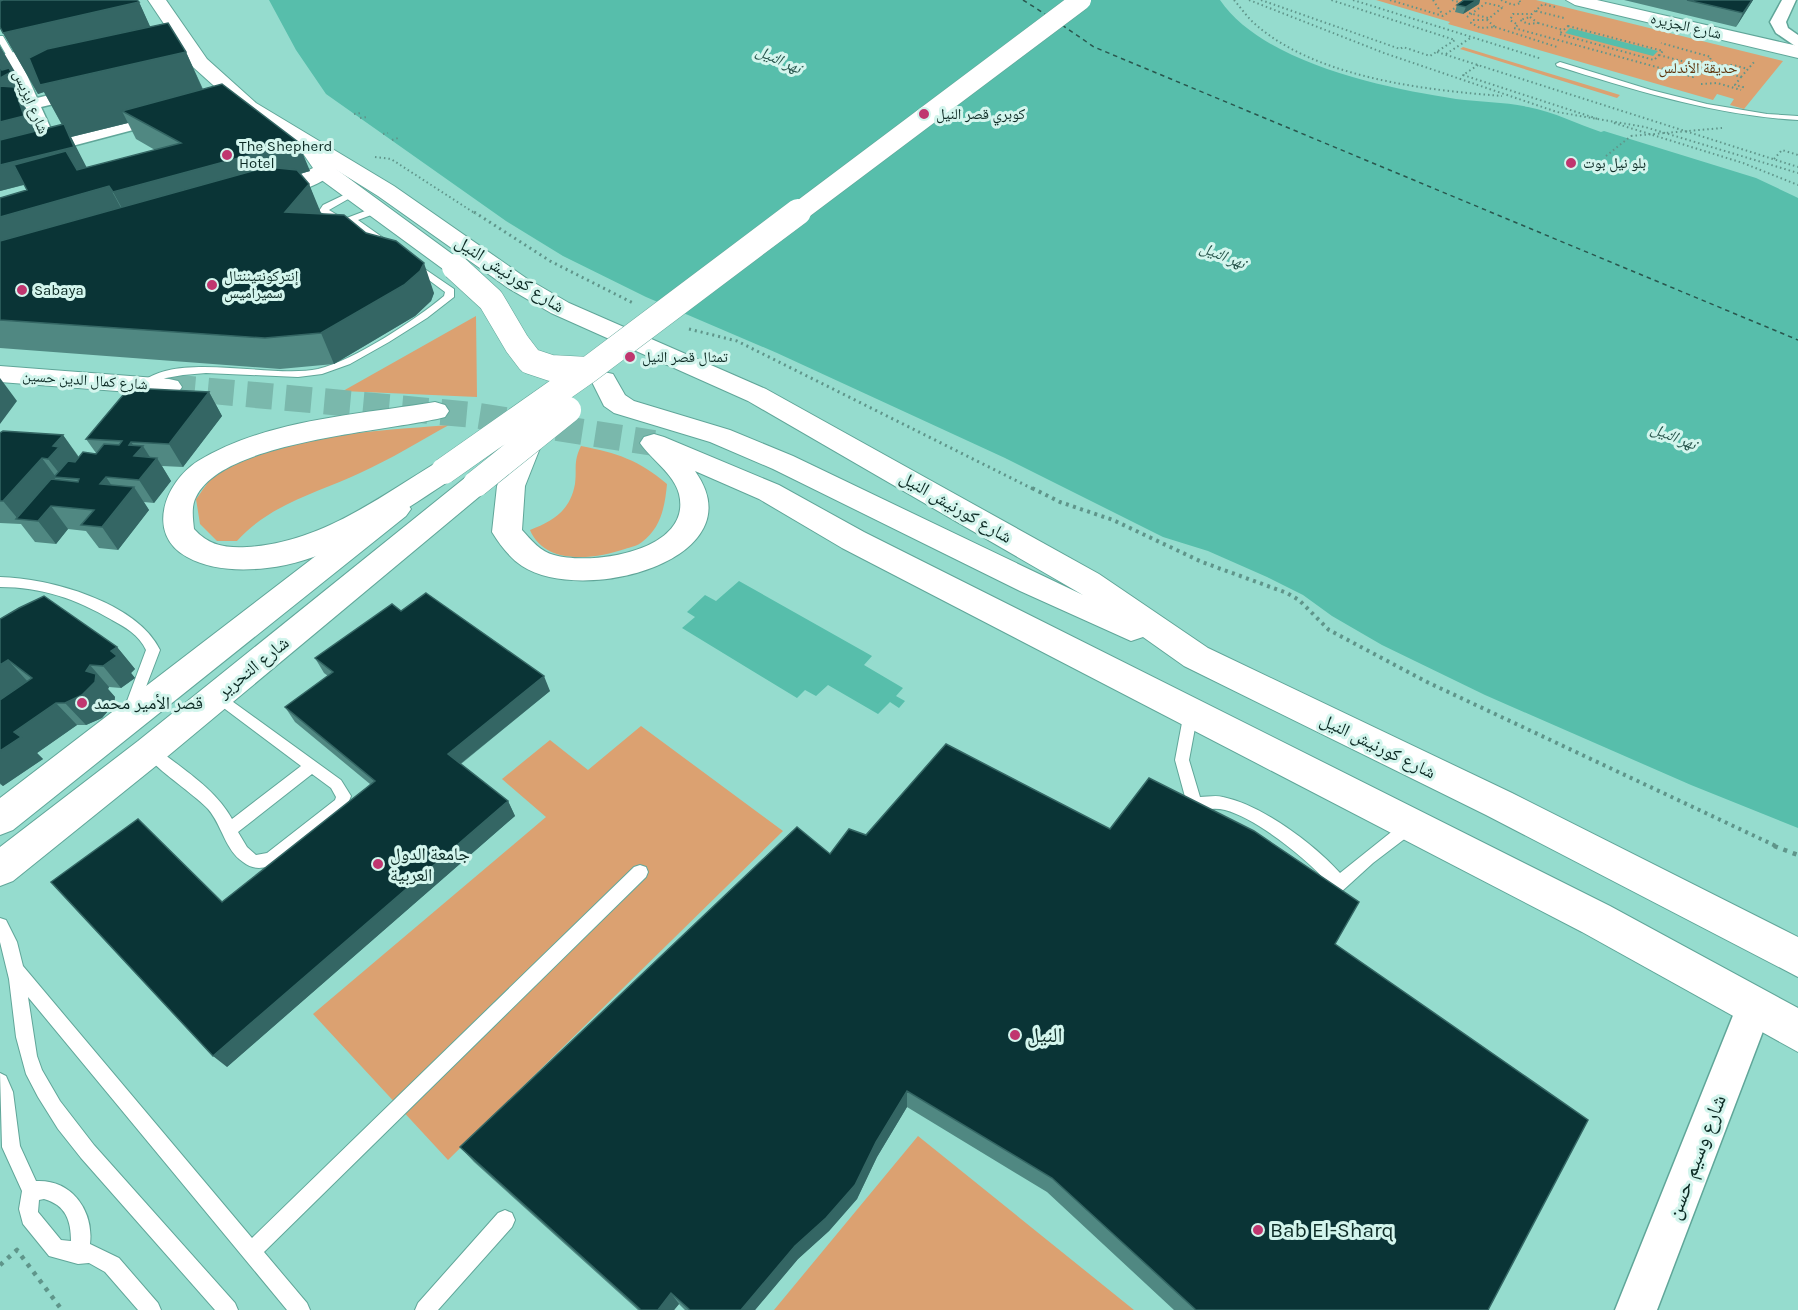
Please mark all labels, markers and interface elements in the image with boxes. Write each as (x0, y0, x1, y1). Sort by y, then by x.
street label: شارع الجزيره (1649, 9, 1723, 44)
water label: نهر النيل (753, 41, 807, 79)
park label: حديقة الأندلس (1659, 59, 1738, 78)
street label: شارع ايزيس (9, 68, 52, 137)
place label: كوبري قصر النيل (936, 105, 1025, 126)
marker: كوبري قصر النيل (917, 107, 931, 121)
place label: The Shepherd Hotel (239, 137, 332, 172)
marker: The Shepherd Hotel (220, 148, 234, 162)
place label: بلو نيل بوت (1583, 154, 1646, 173)
marker: بلو نيل بوت (1564, 156, 1578, 170)
street label: شارع كورنيش النيل (451, 231, 569, 317)
water label: نهر النيل (1197, 237, 1251, 275)
place label: إنتركونتيننتال سميراميس (224, 267, 299, 303)
marker: إنتركونتيننتال سميراميس (205, 278, 219, 292)
place label: Sabaya (34, 281, 84, 299)
marker: Sabaya (15, 283, 29, 297)
place label: تمثال قصر النيل (642, 348, 729, 367)
marker: تمثال قصر النيل (623, 350, 637, 364)
street label: شارع كمال الدين حسين (22, 367, 148, 394)
water label: نهر النيل (1648, 418, 1702, 456)
street label: شارع كورنيش النيل (896, 466, 1016, 548)
street label: شارع التحرير (212, 631, 293, 703)
place label: قصر الأمير محمد (94, 692, 203, 714)
marker: قصر الأمير محمد (75, 696, 89, 710)
street label: شارع كورنيش النيل (1317, 709, 1439, 783)
place label: جامعة الدول العربية (390, 843, 470, 886)
marker: جامعة الدول العربية (371, 857, 385, 871)
place label: النيل (1027, 1023, 1063, 1048)
marker: النيل (1008, 1028, 1022, 1042)
street label: شارع وسيم حسن (1661, 1091, 1733, 1224)
place label: Bab El-Sharq (1270, 1218, 1394, 1242)
marker: Bab El-Sharq (1251, 1223, 1265, 1237)

